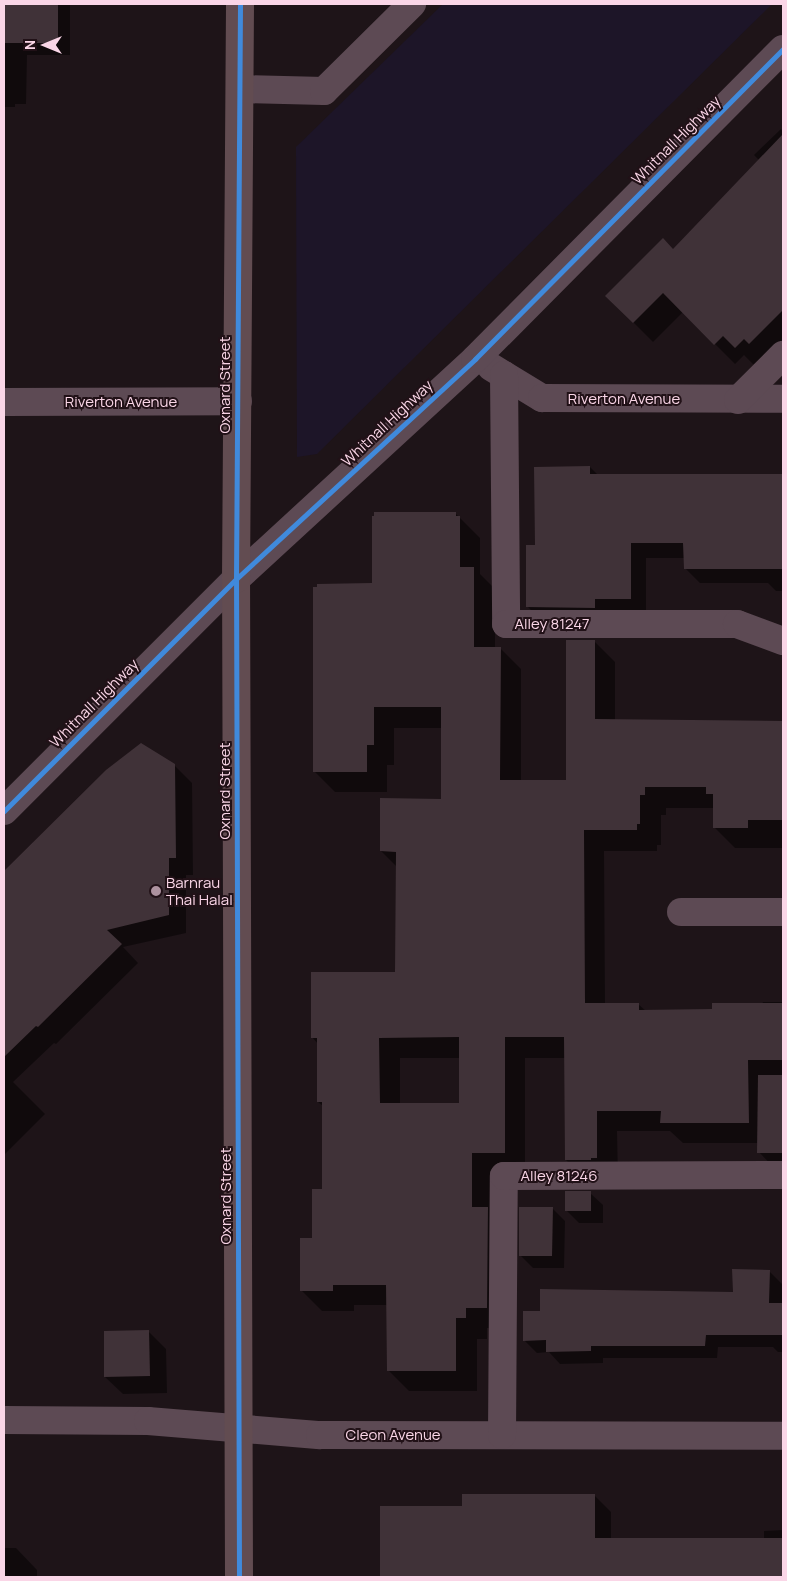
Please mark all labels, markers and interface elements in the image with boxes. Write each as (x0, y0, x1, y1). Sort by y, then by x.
north arrow (20, 20, 70, 70)
text: N (20, 40, 39, 50)
street label: Whitnall Highway (628, 92, 724, 188)
street label: Oxnard Street (216, 337, 234, 433)
street label: Whitnall Highway (338, 376, 436, 470)
street label: Riverton Avenue (568, 390, 680, 408)
street label: Riverton Avenue (65, 393, 177, 411)
street label: Alley 81247 (514, 615, 590, 633)
street label: Whitnall Highway (46, 655, 142, 751)
street label: Oxnard Street (216, 743, 234, 839)
place label: Barnrau Thai Halal (166, 873, 233, 908)
marker: Barnrau Thai Halal (150, 885, 162, 897)
street label: Oxnard Street (217, 1148, 235, 1244)
street label: Alley 81246 (521, 1167, 597, 1185)
street label: Cleon Avenue (345, 1426, 441, 1444)

